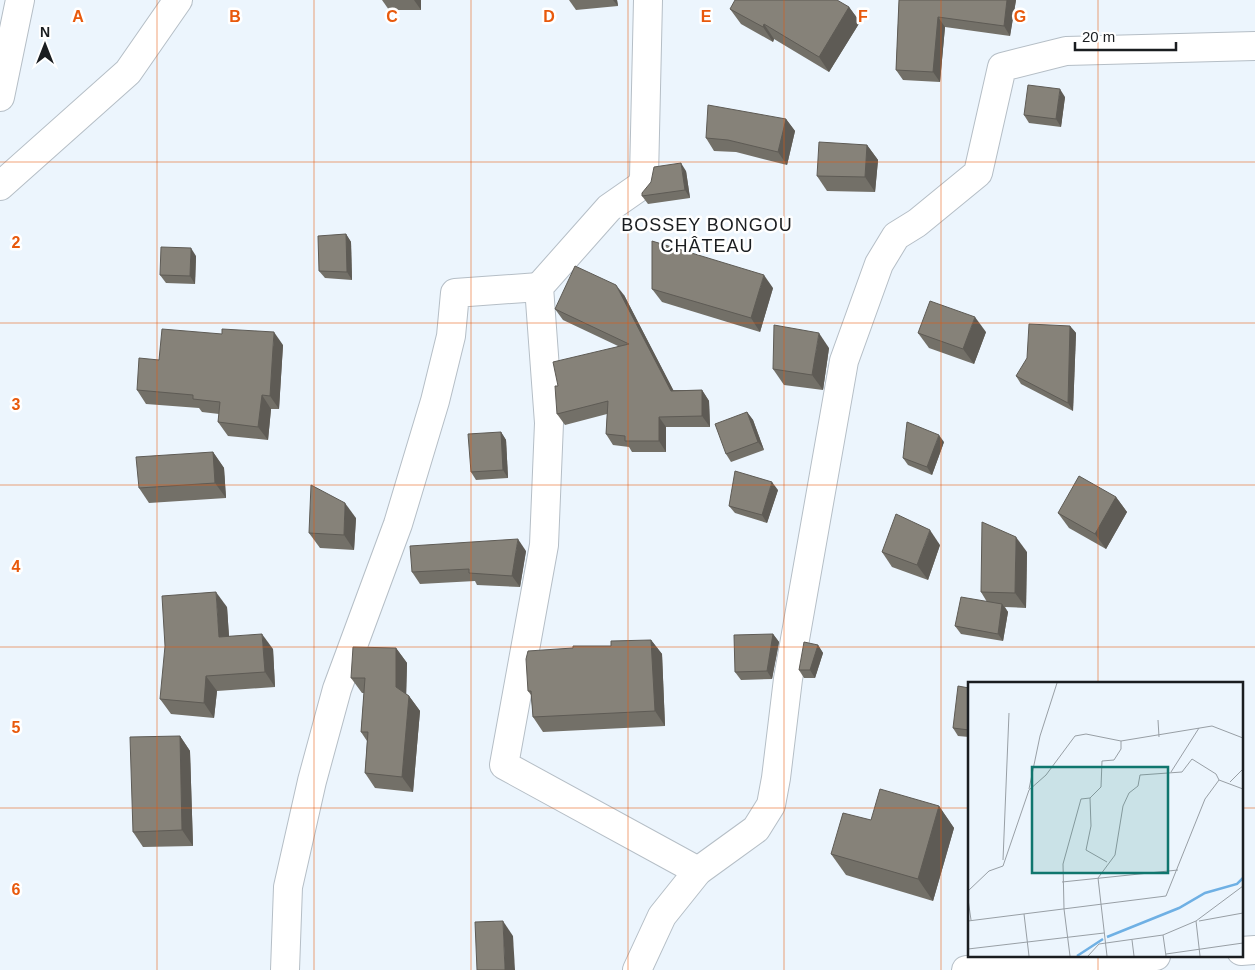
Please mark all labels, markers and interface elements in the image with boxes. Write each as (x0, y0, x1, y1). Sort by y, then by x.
text: A (72, 8, 84, 25)
text: B (229, 8, 241, 25)
text: C (386, 8, 398, 25)
text: D (543, 8, 555, 25)
text: E (701, 8, 712, 25)
text: F (858, 8, 868, 25)
text: G (1014, 8, 1026, 25)
north arrow (20, 20, 70, 70)
scale bar (1075, 20, 1176, 52)
text: N (40, 24, 50, 40)
text: 20 m (1082, 28, 1115, 45)
district label: BOSSEY BONGOU CHÂTEAU (621, 215, 793, 256)
text: 2 (12, 234, 21, 251)
text: 3 (12, 396, 21, 413)
text: 4 (12, 558, 21, 575)
inset map (968, 682, 1242, 958)
text: 5 (12, 719, 21, 736)
text: 6 (12, 881, 21, 898)

